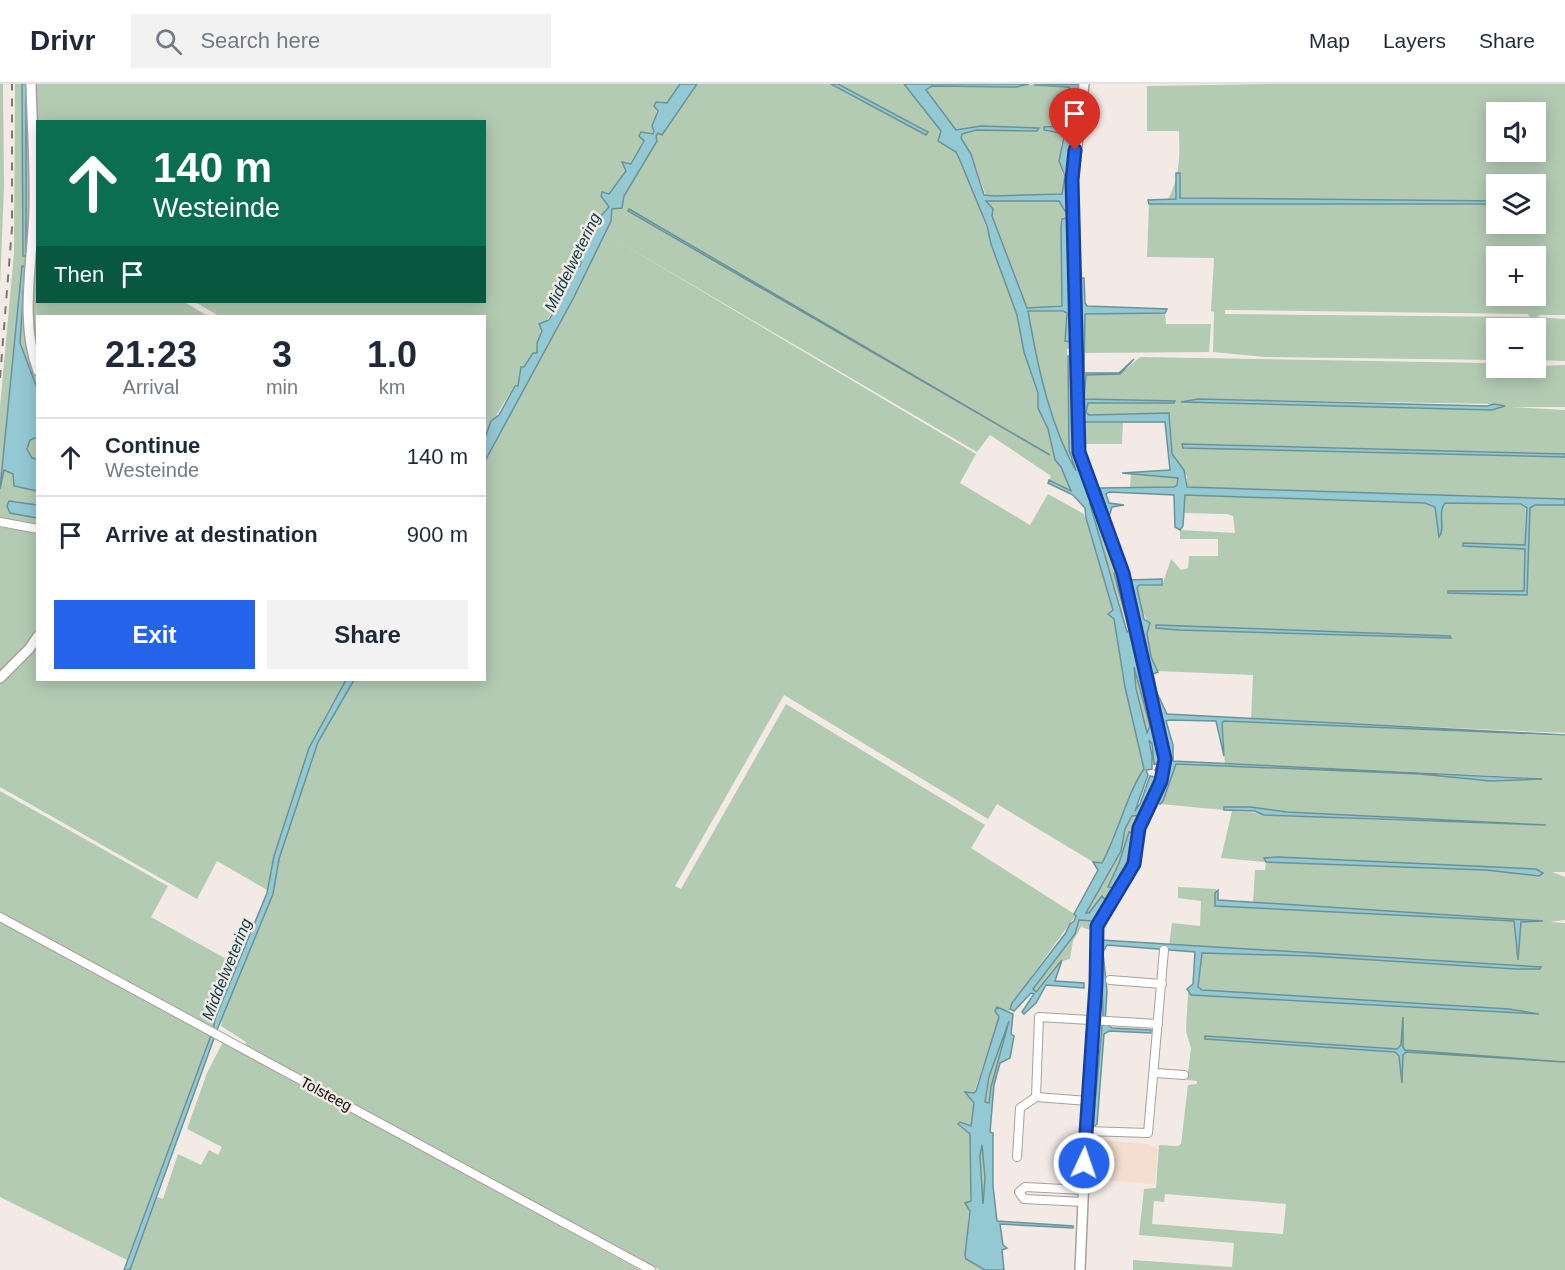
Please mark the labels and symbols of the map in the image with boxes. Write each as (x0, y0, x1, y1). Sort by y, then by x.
pin (1049, 88, 1100, 150)
water label: Middelwetering (541, 210, 604, 314)
water label: Middelwetering (198, 916, 255, 1022)
street label: Tolsteeg (298, 1073, 355, 1114)
position arrow (1052, 1131, 1116, 1195)

